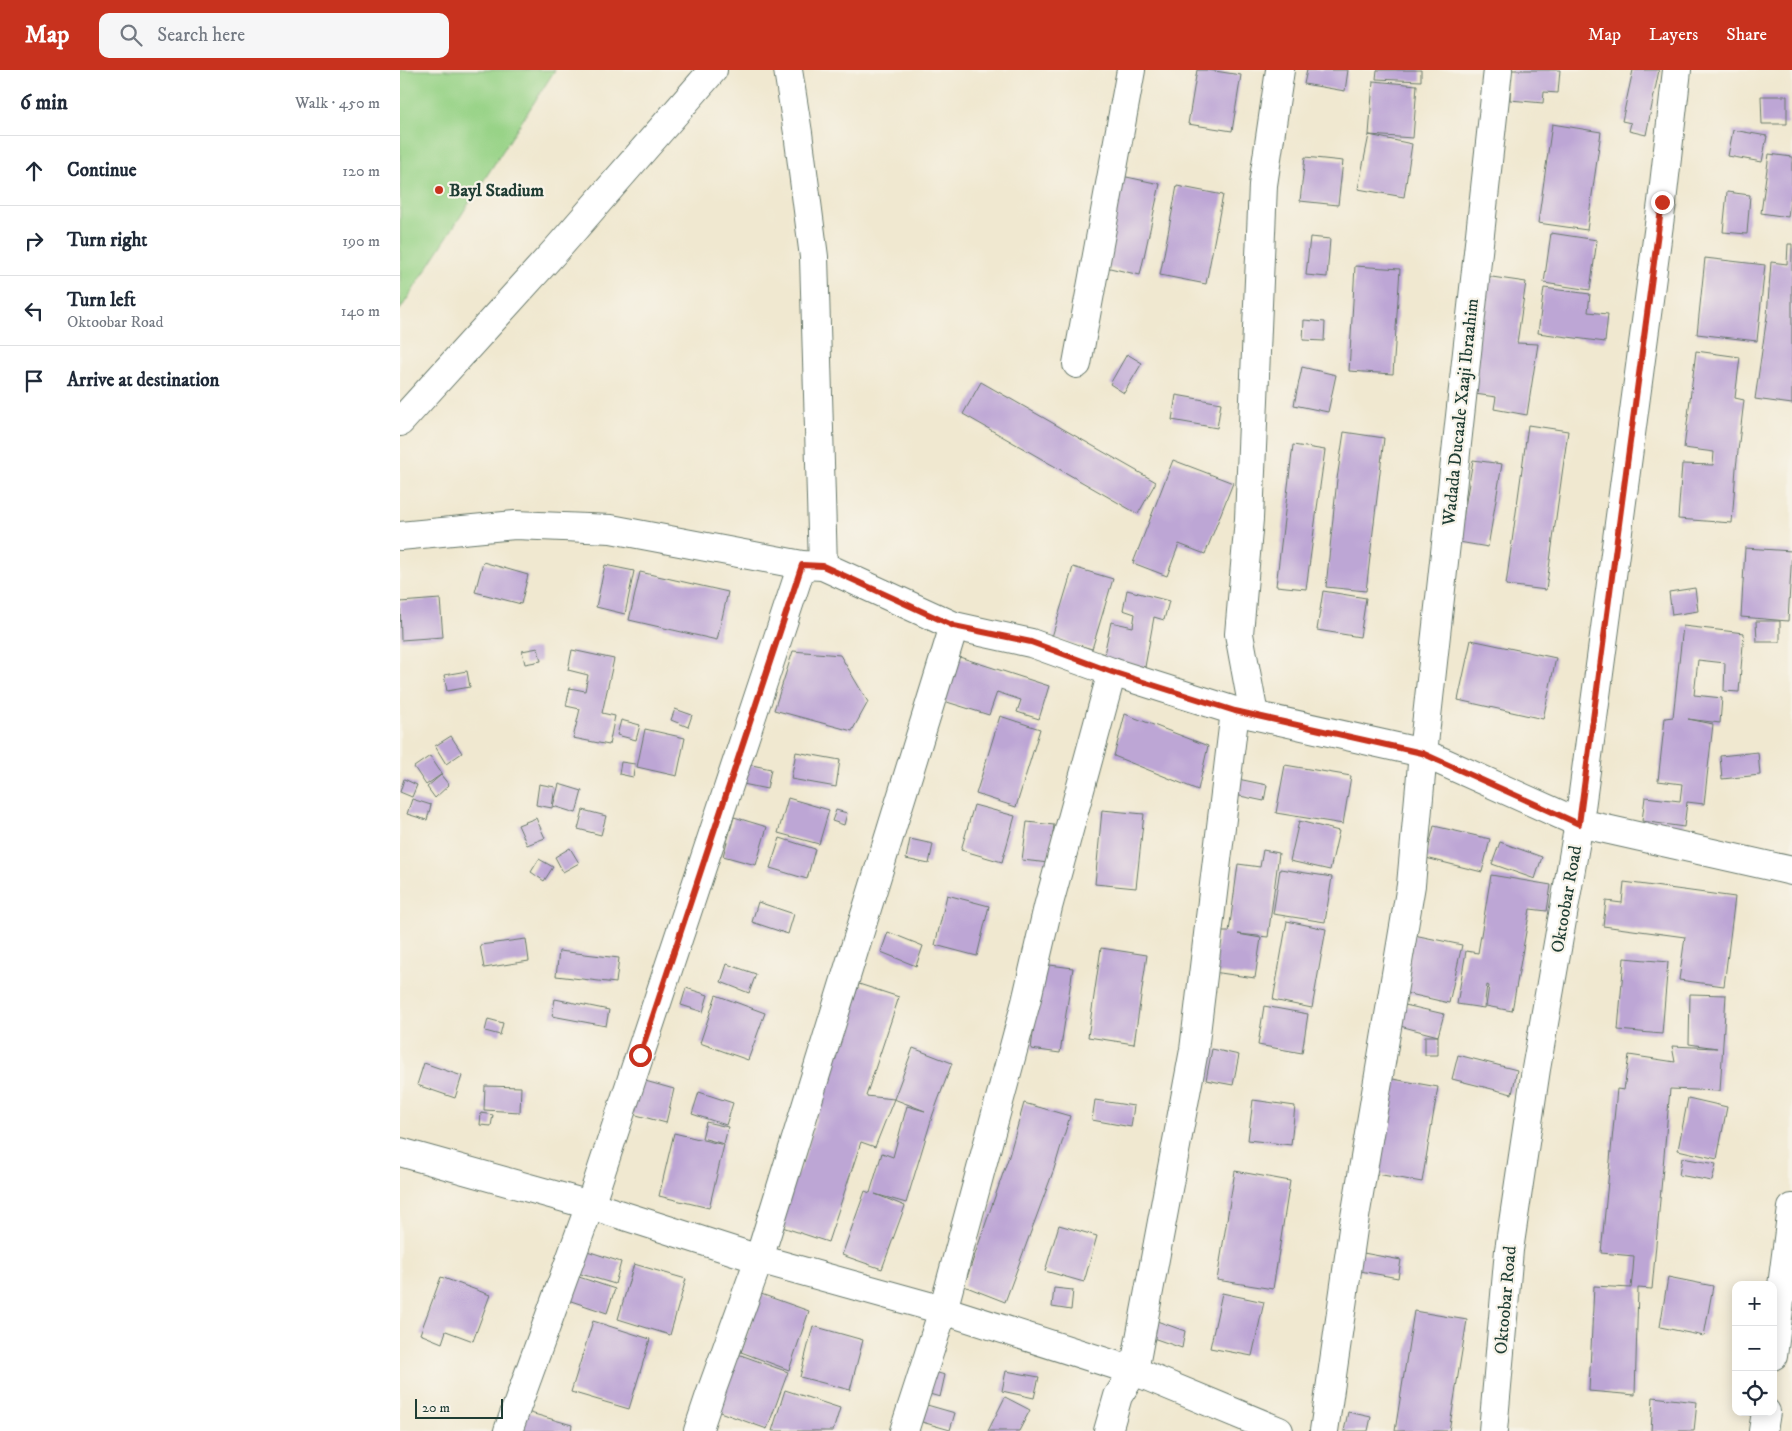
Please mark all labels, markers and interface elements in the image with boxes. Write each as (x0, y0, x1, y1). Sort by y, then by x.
search box (99, 13, 449, 58)
text: Map (25, 20, 69, 50)
icon: search (117, 21, 145, 49)
text: Search here (157, 24, 245, 47)
text: Map (1588, 24, 1621, 46)
text: Layers (1649, 24, 1698, 46)
text: Share (1726, 24, 1767, 46)
text: 6 min (20, 90, 68, 116)
text: Walk · 450 m (295, 93, 380, 113)
icon: ahead (20, 157, 48, 185)
text: Continue (67, 159, 137, 182)
text: 120 m (342, 161, 380, 181)
place label: Bayl Stadium (449, 180, 545, 202)
marker: Bayl Stadium (433, 184, 445, 196)
route end (1651, 191, 1674, 214)
icon: right (20, 227, 48, 255)
text: Turn right (67, 229, 147, 252)
text: 190 m (342, 231, 380, 251)
text: Turn left (67, 289, 136, 312)
icon: left (20, 297, 48, 325)
street label: Wadada Ducaale Xaaji Ibraahim (1438, 297, 1484, 528)
text: 140 m (341, 301, 380, 321)
text: Oktoobar Road (67, 312, 164, 332)
icon: arrive (20, 367, 48, 395)
text: Arrive at destination (67, 369, 219, 392)
street label: Oktoobar Road (1547, 844, 1587, 955)
route start (629, 1044, 652, 1067)
street label: Oktoobar Road (1490, 1245, 1522, 1355)
map controls (1732, 1281, 1777, 1416)
button: + (1732, 1281, 1777, 1326)
button: − (1732, 1326, 1777, 1371)
button: locate (1732, 1371, 1777, 1416)
scale bar (415, 1396, 502, 1419)
text: 20 m (422, 1399, 450, 1417)

